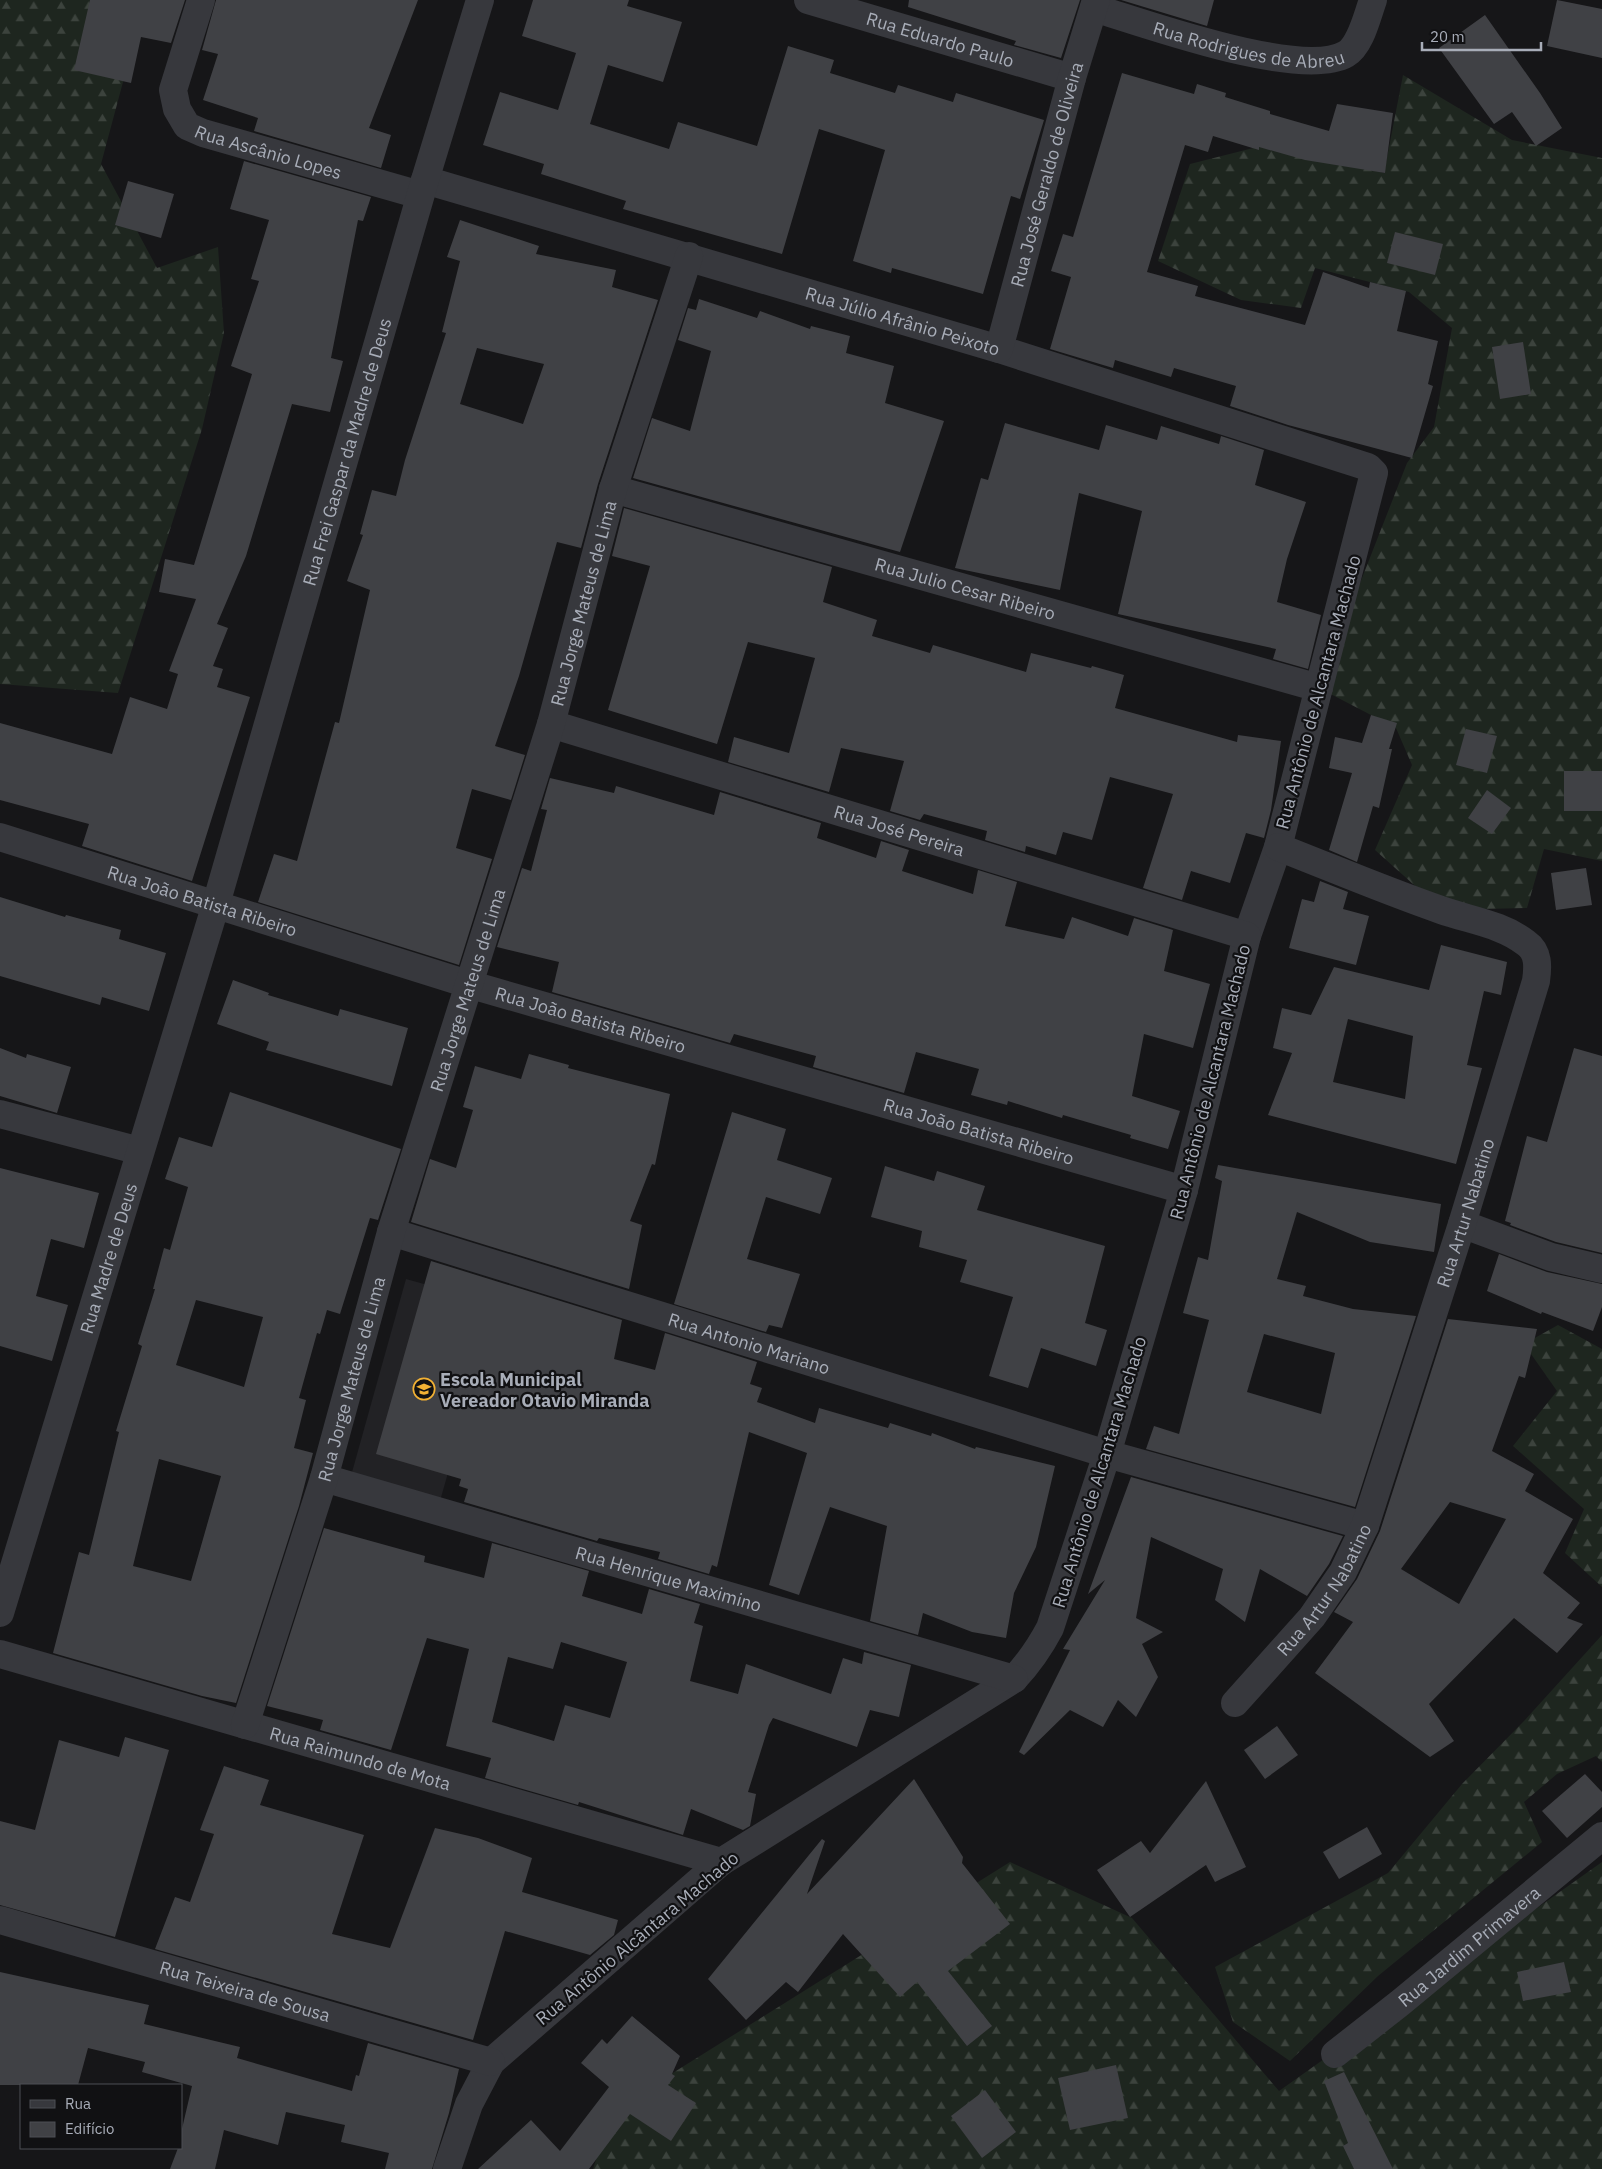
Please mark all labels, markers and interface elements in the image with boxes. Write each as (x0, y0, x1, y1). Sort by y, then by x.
street label: Rua Eduardo Paulo (864, 6, 1017, 72)
street label: Rua Rodrigues de Abreu (1150, 16, 1347, 72)
scale bar (1422, 20, 1541, 52)
text: 20 m (1430, 27, 1465, 46)
street label: Rua José Geraldo de Oliveira (1005, 59, 1088, 289)
street label: Rua Ascânio Lopes (191, 119, 345, 184)
street label: Rua Júlio Afrânio Peixoto (803, 281, 1003, 360)
street label: Rua Frei Gaspar da Madre de Deus (297, 315, 396, 588)
street label: Rua Jorge Mateus de Lima (545, 497, 621, 708)
street label: Rua Julio Cesar Ribeiro (872, 552, 1058, 625)
street label: Rua Antônio de Alcantara Machado (1270, 553, 1366, 831)
street label: Rua José Pereira (831, 799, 968, 861)
street label: Rua João Batista Ribeiro (105, 860, 300, 941)
street label: Rua Jorge Mateus de Lima (424, 885, 510, 1094)
street label: Rua Antônio de Alcantara Machado (1165, 942, 1255, 1222)
street label: Rua João Batista Ribeiro (492, 981, 689, 1058)
street label: Rua João Batista Ribeiro (881, 1093, 1077, 1169)
street label: Rua Artur Nabatino (1431, 1135, 1499, 1290)
street label: Rua Madre de Deus (74, 1180, 142, 1336)
street label: Rua Jorge Mateus de Lima (312, 1273, 390, 1484)
street label: Rua Antonio Mariano (665, 1307, 833, 1379)
street label: Rua Antônio de Alcantara Machado (1047, 1334, 1151, 1610)
place label: Escola Municipal Vereador Otavio Miranda (440, 1368, 649, 1412)
school or university icon: Escola Municipal Vereador Otavio Miranda (412, 1377, 436, 1401)
street label: Rua Artur Nabatino (1271, 1520, 1376, 1660)
street label: Rua Henrique Maximino (573, 1540, 764, 1616)
street label: Rua Raimundo de Mota (267, 1721, 454, 1795)
street label: Rua Antônio Alcântara Machado (531, 1846, 743, 2030)
street label: Rua Jardim Primavera (1393, 1880, 1545, 2012)
street label: Rua Teixeira de Sousa (157, 1955, 333, 2027)
legend (20, 2084, 182, 2149)
text: Rua (65, 2094, 91, 2113)
text: Edifício (65, 2119, 114, 2138)

